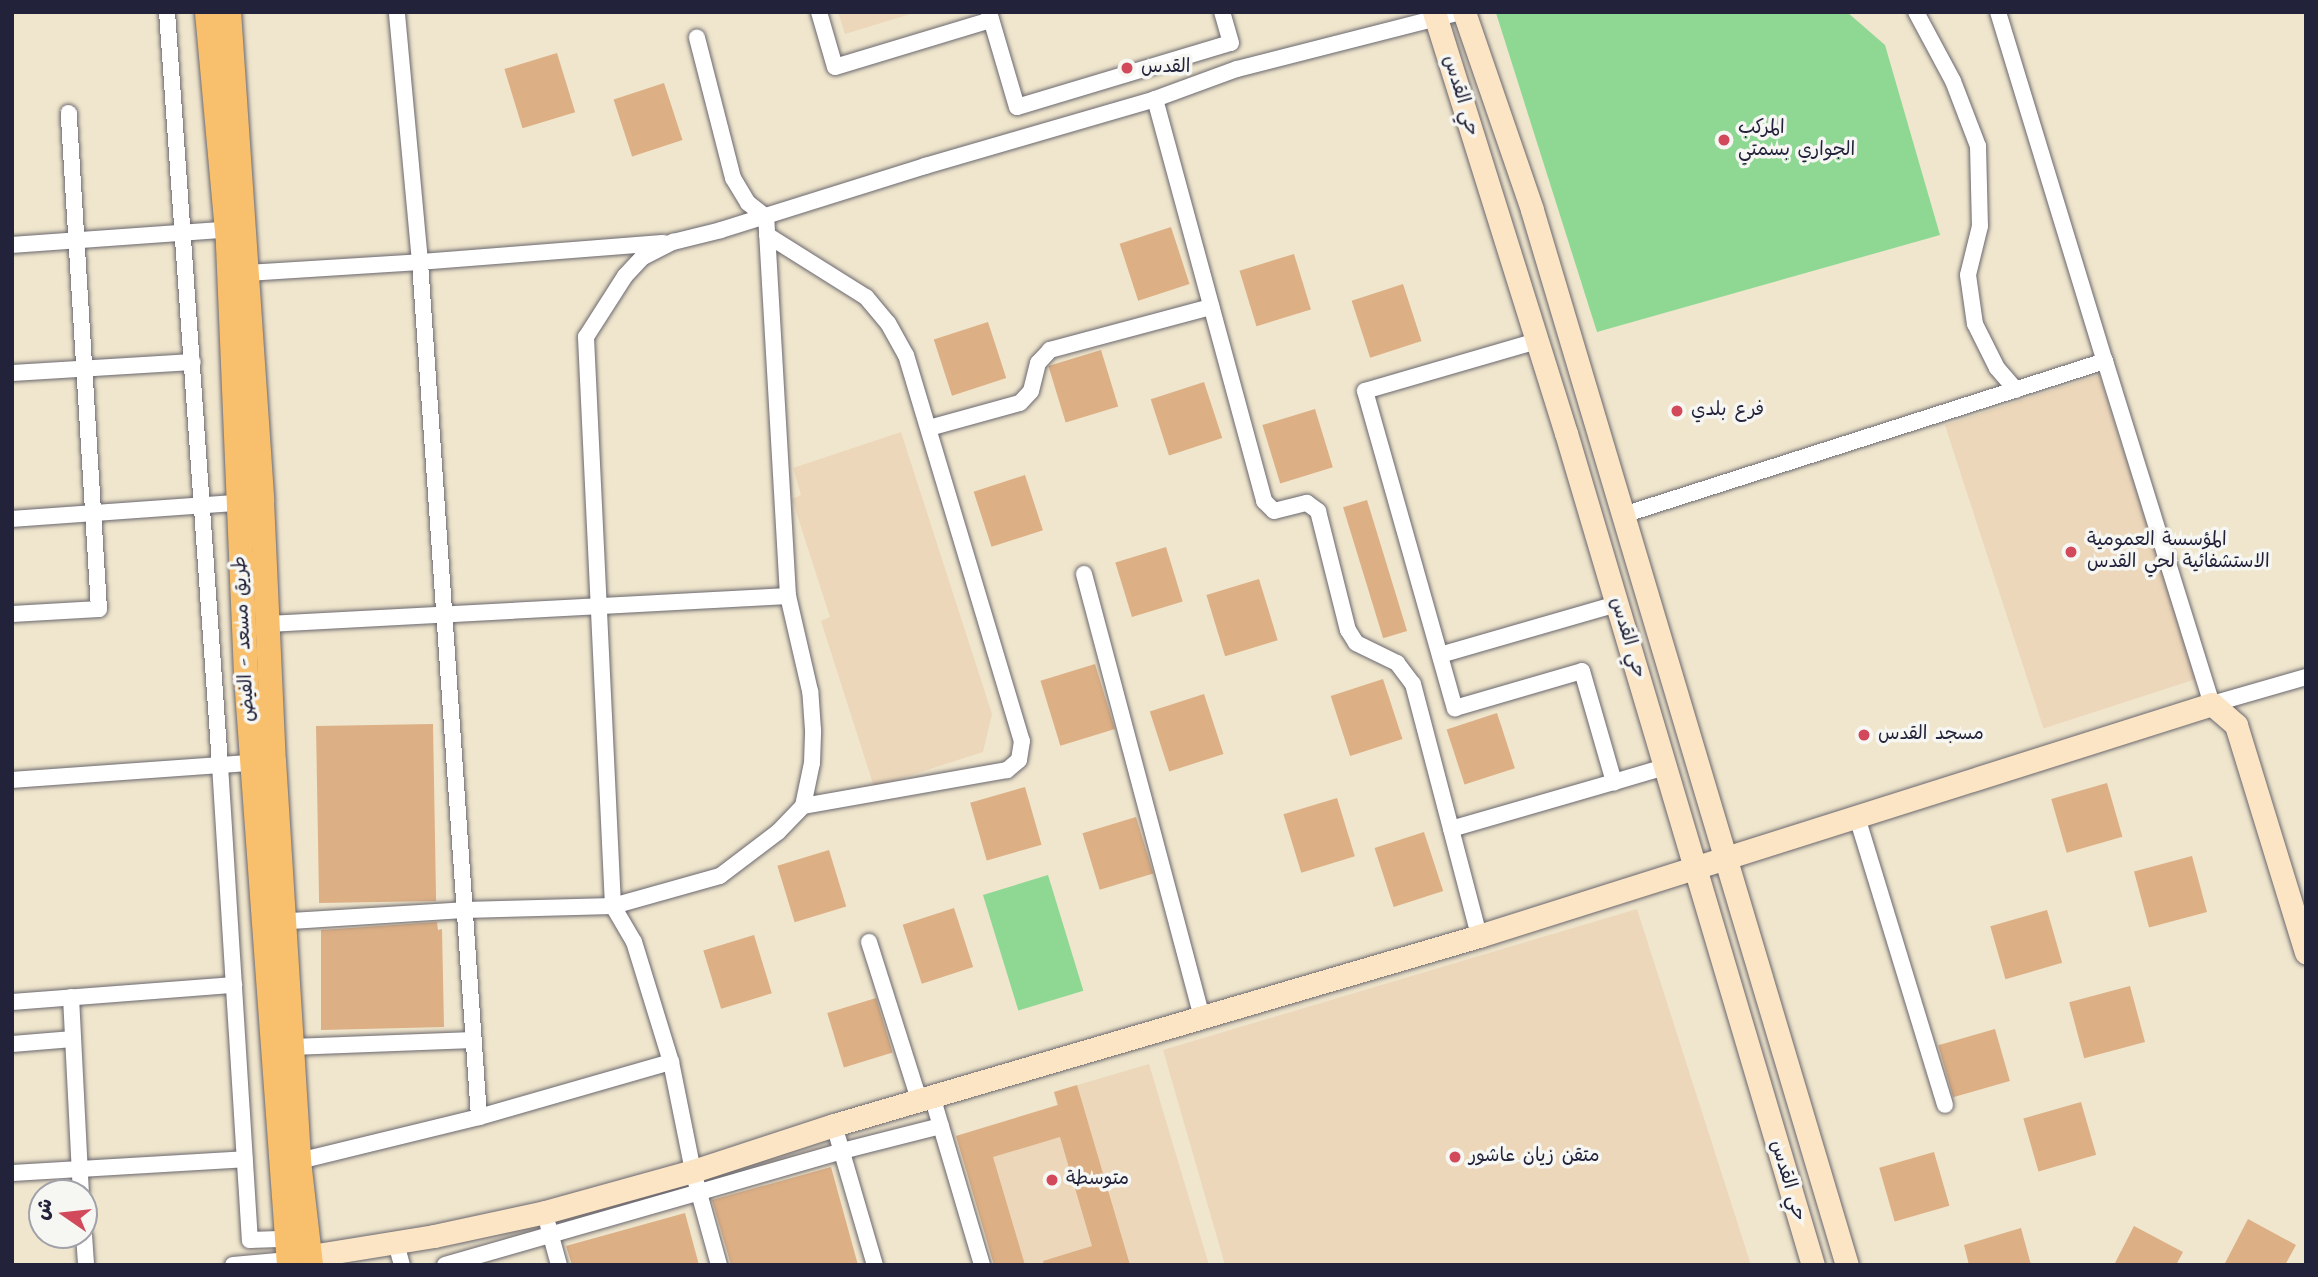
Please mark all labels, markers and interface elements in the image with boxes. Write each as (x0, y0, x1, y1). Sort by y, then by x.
street label: حي القدس (1437, 53, 1483, 139)
place label: القدس (1141, 57, 1190, 79)
marker: القدس (1119, 60, 1135, 76)
place label: المركب الجواري بسمتي (1738, 118, 1855, 162)
marker: المركب الجواري بسمتي (1716, 132, 1732, 148)
place label: فرع بلدي (1691, 400, 1764, 422)
marker: فرع بلدي (1669, 403, 1685, 419)
place label: المؤسسة العمومية الاستشفائية لحي القدس (2087, 530, 2270, 574)
marker: المؤسسة العمومية الاستشفائية لحي القدس (2061, 542, 2081, 562)
street label: طريق مسعد - الفيض (229, 556, 261, 722)
street label: حي القدس (1604, 595, 1650, 681)
place label: مسجد القدس (1878, 724, 1984, 746)
marker: مسجد القدس (1856, 727, 1872, 743)
street label: حي القدس (1764, 1138, 1810, 1224)
place label: متقن زيان عاشور (1469, 1146, 1600, 1168)
marker: متقن زيان عاشور (1447, 1149, 1463, 1165)
place label: متوسطة (1066, 1169, 1129, 1191)
marker: متوسطة (1044, 1172, 1060, 1188)
north arrow (28, 1179, 98, 1249)
text: ش (27, 1196, 62, 1223)

